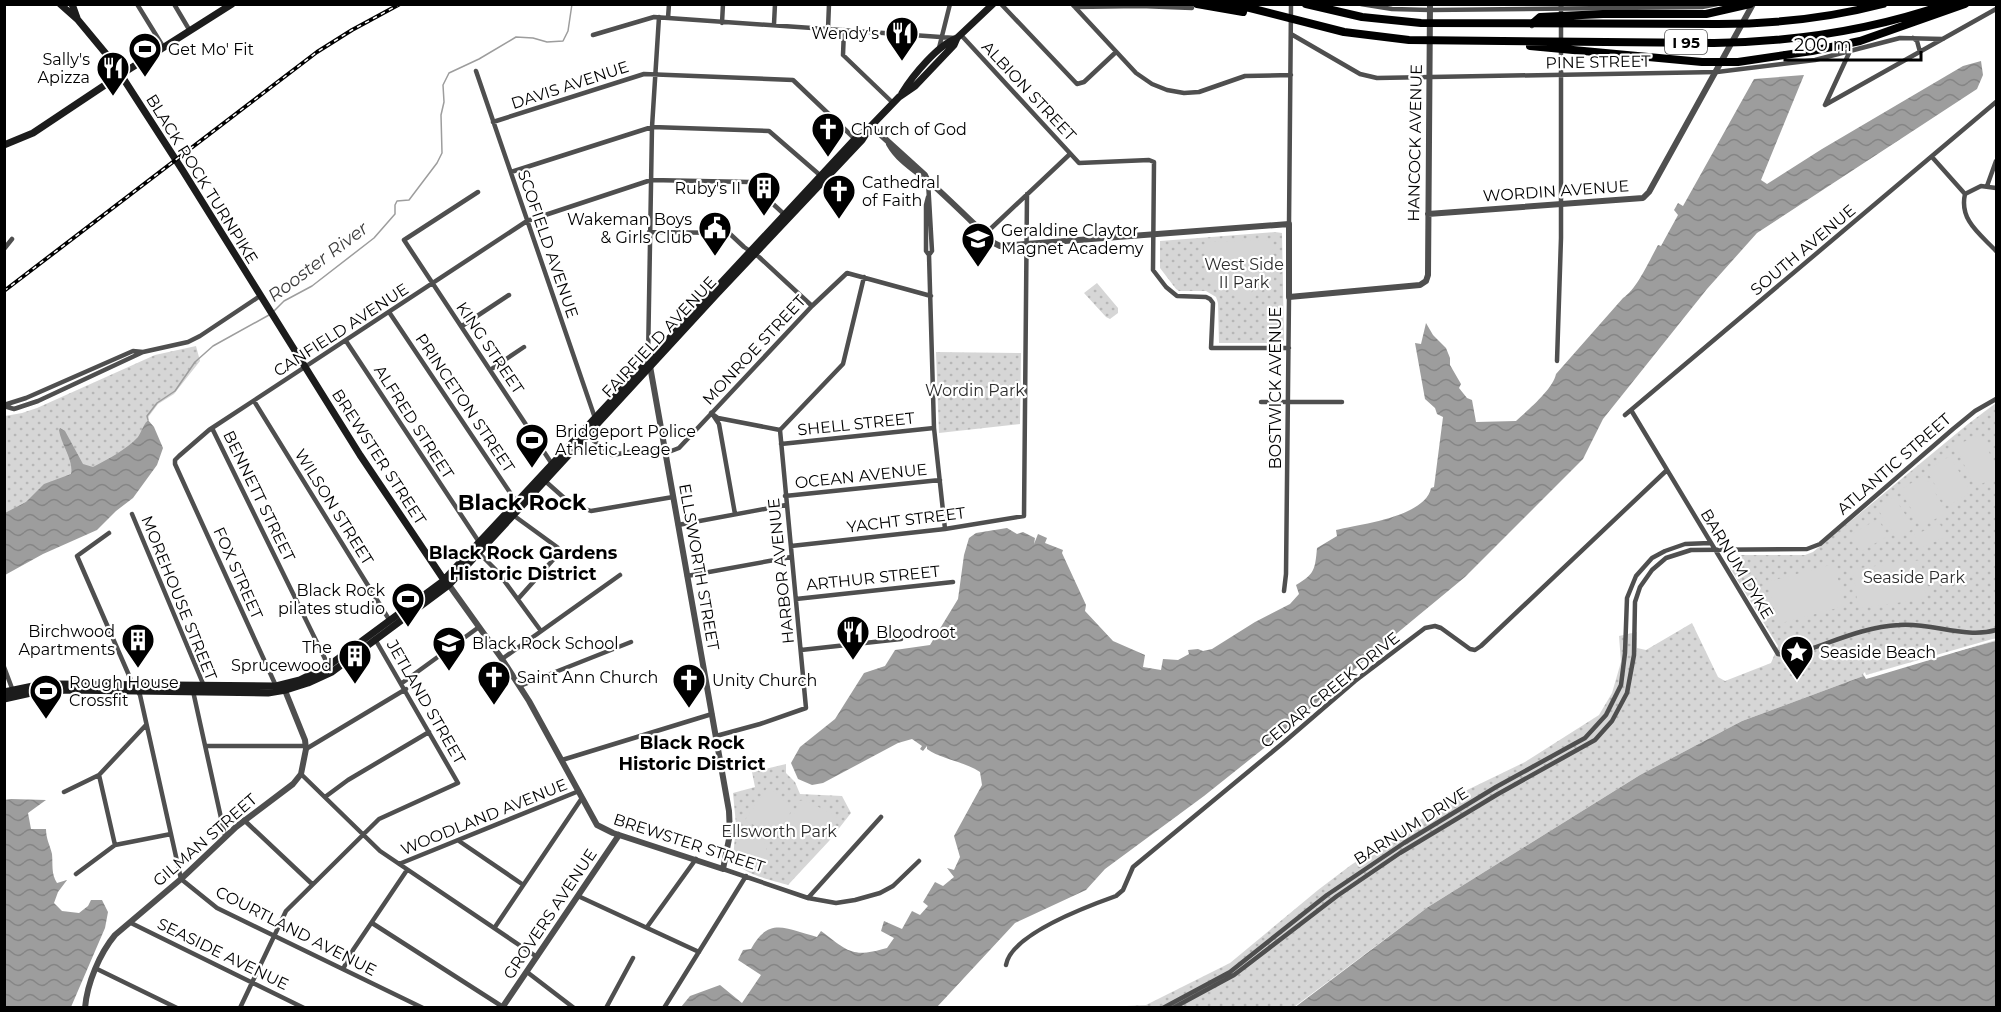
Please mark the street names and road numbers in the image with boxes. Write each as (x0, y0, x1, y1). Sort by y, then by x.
road number: I 95 (1665, 30, 1707, 54)
street label: ALBION STREET (978, 37, 1081, 145)
street label: PINE STREET (1545, 52, 1652, 72)
street label: DAVIS AVENUE (509, 57, 631, 113)
street label: HANCOCK AVENUE (1404, 64, 1426, 222)
street label: BLACK ROCK TURNPIKE (142, 91, 262, 267)
street label: SCOFIELD AVENUE (514, 167, 582, 321)
street label: WORDIN AVENUE (1482, 176, 1630, 206)
street label: SOUTH AVENUE (1747, 201, 1859, 299)
street label: FAIRFIELD AVENUE (598, 272, 720, 402)
street label: CANFIELD AVENUE (270, 279, 412, 381)
street label: MONROE STREET (698, 291, 810, 409)
street label: KING STREET (452, 298, 528, 398)
street label: BOSTWICK AVENUE (1266, 307, 1285, 469)
street label: PRINCETON STREET (411, 330, 519, 477)
street label: ALFRED STREET (370, 362, 458, 483)
street label: BREWSTER STREET (328, 386, 430, 529)
street label: SHELL STREET (797, 408, 916, 440)
street label: ATLANTIC STREET (1833, 409, 1955, 519)
street label: BENNETT STREET (219, 427, 299, 565)
street label: WILSON STREET (291, 445, 378, 569)
street label: OCEAN AVENUE (794, 460, 928, 492)
street label: ELLSWORTH STREET (675, 482, 723, 653)
street label: HARBOR AVENUE (764, 497, 798, 645)
street label: YACHT STREET (846, 503, 967, 537)
street label: BARNUM DYKE (1697, 506, 1777, 622)
street label: MOREHOUSE STREET (137, 513, 221, 684)
street label: FOX STREET (209, 524, 267, 623)
street label: ARTHUR STREET (805, 561, 942, 594)
street label: CEDAR CREEK DRIVE (1257, 628, 1403, 752)
street label: JETLAND STREET (382, 636, 470, 768)
street label: WOODLAND AVENUE (398, 775, 570, 859)
street label: BARNUM DRIVE (1350, 783, 1472, 869)
street label: GILMAN STREET (149, 789, 262, 890)
street label: BREWSTER STREET (611, 810, 768, 877)
street label: GROVERS AVENUE (499, 845, 601, 983)
street label: COURTLAND AVENUE (213, 882, 379, 980)
street label: SEASIDE AVENUE (154, 914, 292, 994)

